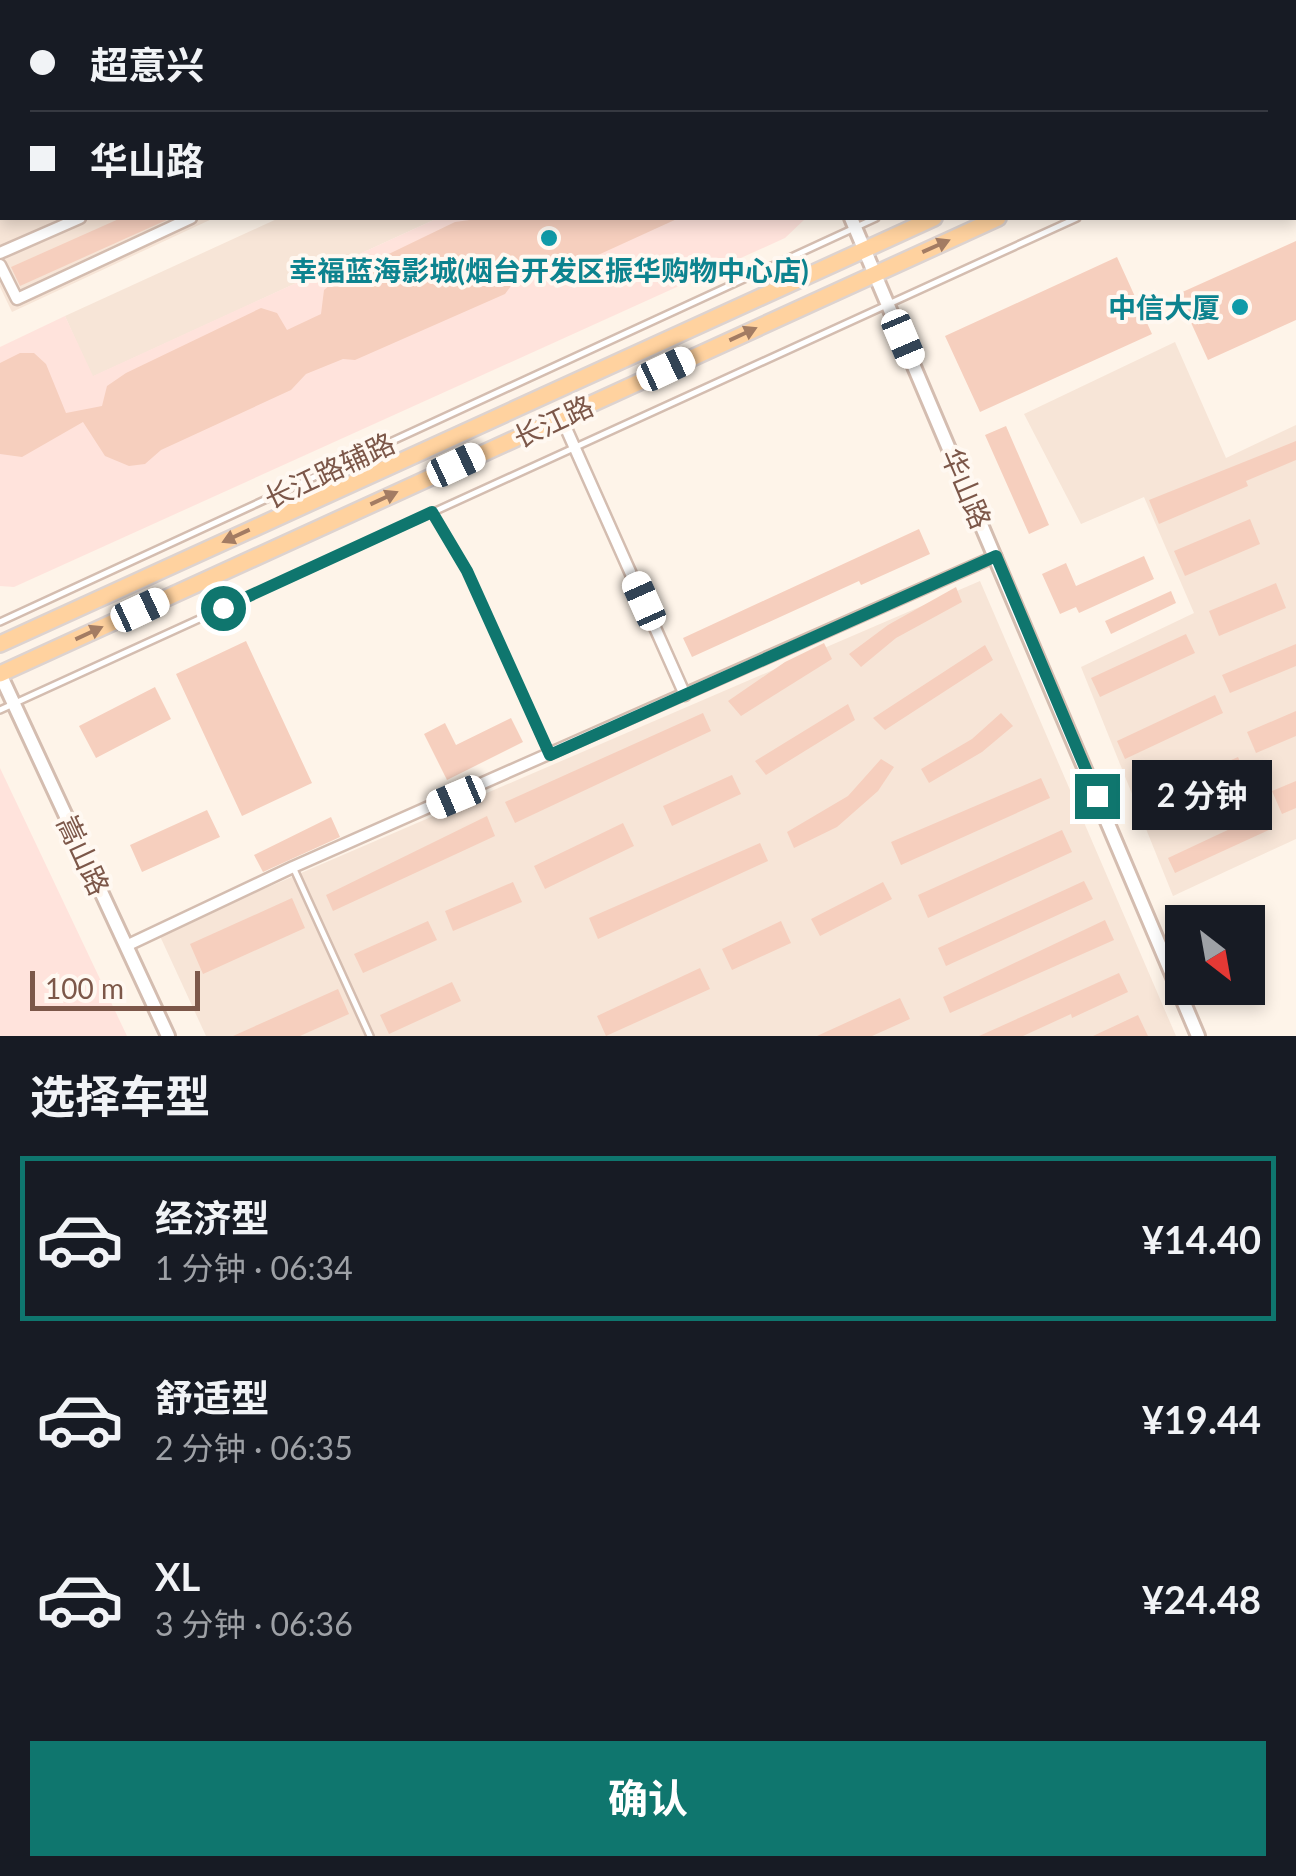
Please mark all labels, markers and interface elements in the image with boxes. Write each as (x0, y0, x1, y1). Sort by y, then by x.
text: 超意兴 (90, 41, 204, 87)
text: 华山路 (90, 137, 204, 183)
marker: 幸福蓝海影城(烟台开发区振华购物中心店) (538, 227, 560, 249)
one-way arrow (922, 237, 951, 254)
place label: 幸福蓝海影城(烟台开发区振华购物中心店) (289, 253, 809, 287)
place label: 中信大厦 (1108, 290, 1220, 324)
marker: 中信大厦 (1229, 296, 1251, 318)
car (877, 306, 929, 372)
one-way arrow (729, 325, 758, 342)
car (632, 343, 700, 395)
street label: 长江路 (508, 388, 598, 454)
street label: 长江路辅路 (258, 425, 400, 515)
car (422, 439, 490, 491)
street label: 华山路 (935, 443, 999, 533)
one-way arrow (369, 490, 399, 506)
one-way arrow (221, 528, 251, 544)
car (618, 567, 670, 635)
car (106, 584, 174, 636)
route start (201, 586, 246, 631)
one-way arrow (75, 625, 104, 642)
callout: 2 分钟 (1132, 761, 1272, 831)
car (423, 771, 489, 823)
route end (1075, 774, 1120, 819)
text: 2 分钟 (1157, 775, 1247, 814)
street label: 嵩山路 (51, 810, 117, 900)
north arrow (1165, 905, 1265, 1005)
map controls (1165, 905, 1265, 1005)
scale bar (30, 966, 200, 1010)
text: 100 m (45, 971, 124, 1005)
text: 选择车型 (30, 1069, 210, 1123)
icon: car (35, 1194, 125, 1284)
text: 经济型 (155, 1194, 269, 1240)
text: ¥14.40 (1142, 1216, 1261, 1262)
text: 1 分钟 · 06:34 (155, 1248, 353, 1287)
icon: car (35, 1374, 125, 1464)
text: 舒适型 (155, 1374, 269, 1420)
text: ¥19.44 (1142, 1396, 1261, 1442)
text: 2 分钟 · 06:35 (155, 1428, 353, 1467)
text: XL (155, 1553, 200, 1599)
icon: car (35, 1554, 125, 1644)
text: ¥24.48 (1142, 1576, 1261, 1622)
text: 3 分钟 · 06:36 (155, 1604, 353, 1643)
button: 确认 (30, 1741, 1266, 1856)

